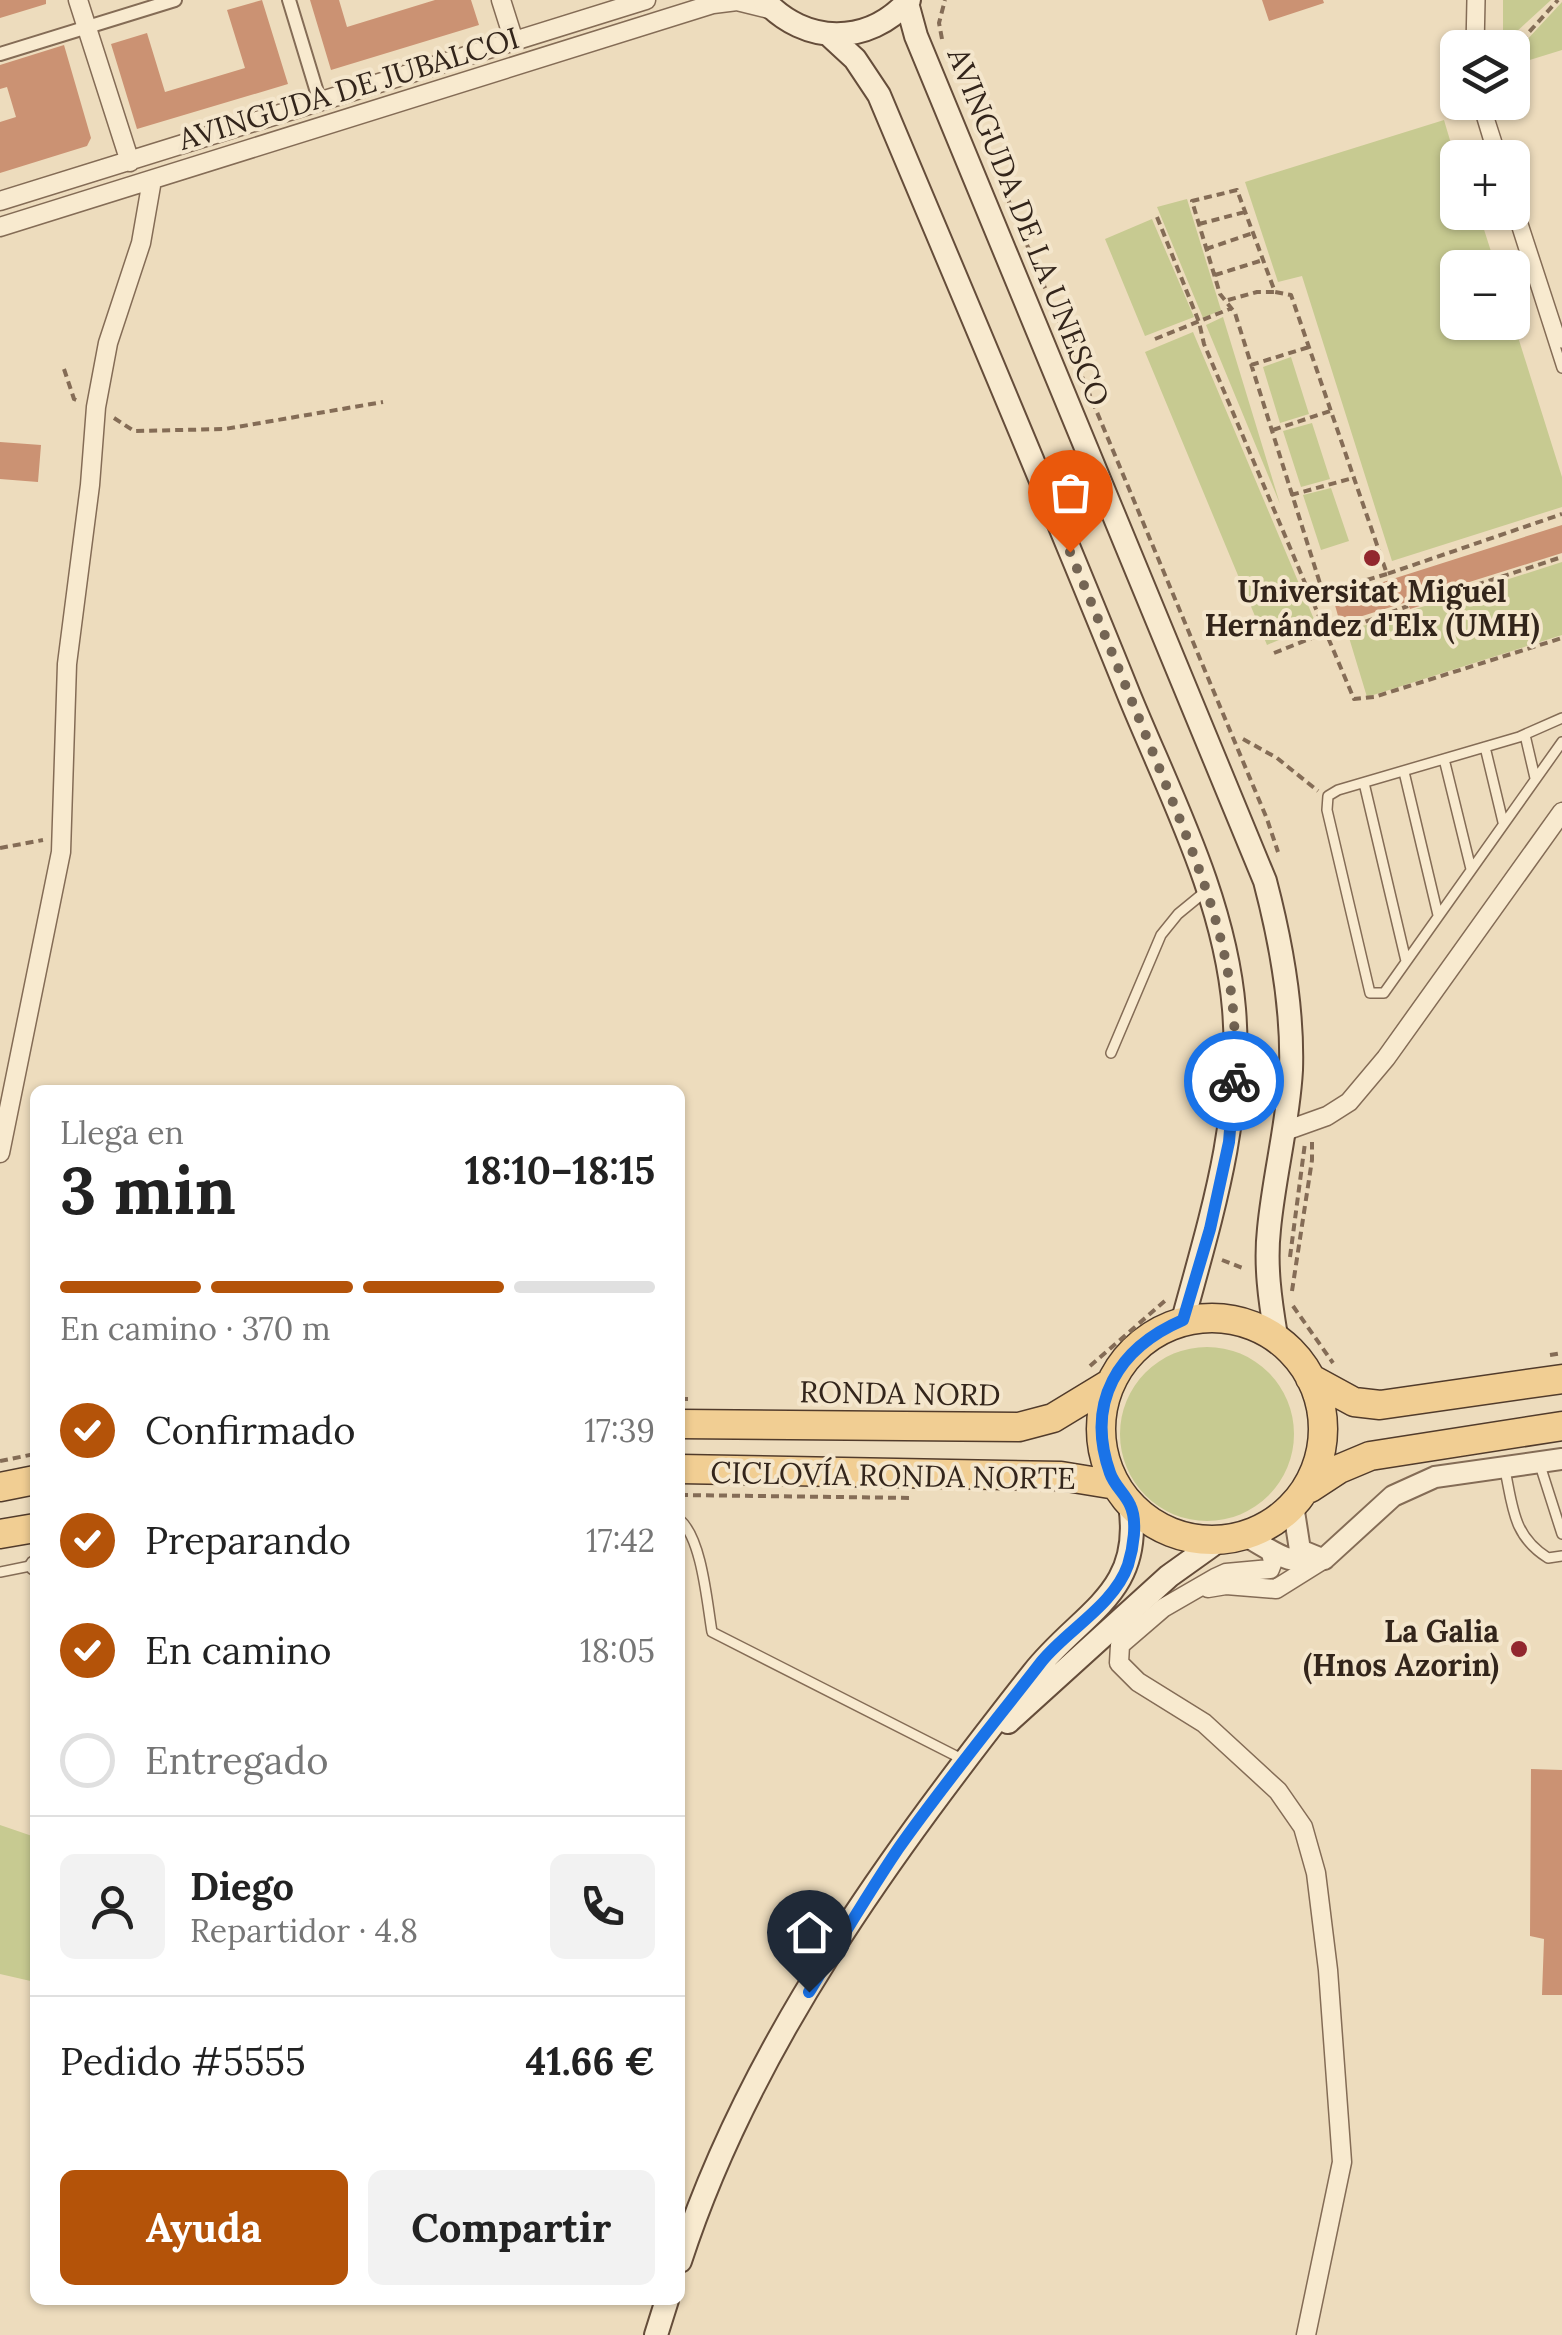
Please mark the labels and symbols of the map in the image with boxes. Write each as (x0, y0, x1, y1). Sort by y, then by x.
street label: AVINGUDA DE JUBALCOI (173, 18, 524, 158)
street label: AVINGUDA DE LA UNESCO (939, 41, 1118, 411)
pin (1028, 450, 1113, 553)
marker: Universitat Miguel Hernández d'Elx (UMH) (1361, 547, 1383, 569)
place label: Universitat Miguel Hernández d'Elx (UMH) (1204, 572, 1540, 645)
courier (1184, 1031, 1284, 1131)
street label: RONDA NORD (799, 1372, 1001, 1414)
street label: CICLOVÍA RONDA NORTE (710, 1453, 1076, 1497)
place label: La Galia (Hnos Azorin) (1303, 1612, 1499, 1685)
marker: La Galia (Hnos Azorin) (1508, 1638, 1530, 1660)
pin (767, 1890, 852, 1993)

